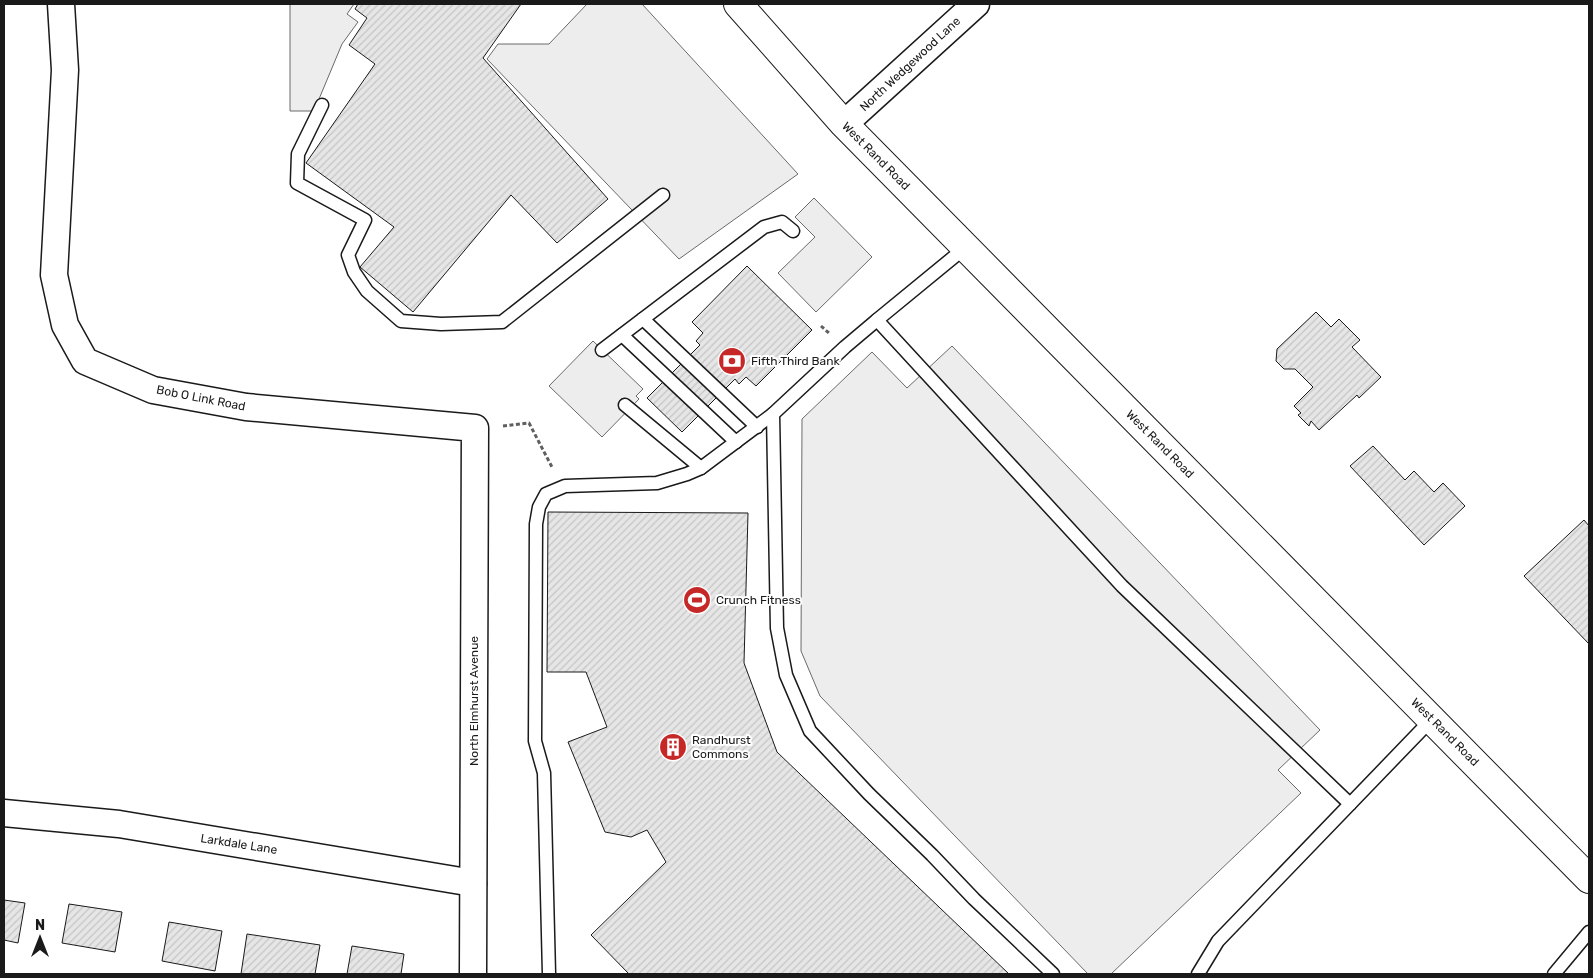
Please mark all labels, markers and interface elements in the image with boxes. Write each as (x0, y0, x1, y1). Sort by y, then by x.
street label: North Wedgewood Lane (857, 14, 963, 114)
street label: West Rand Road (839, 119, 913, 193)
bank icon: Fifth Third Bank (717, 346, 747, 376)
place label: Fifth Third Bank (751, 354, 841, 368)
street label: Bob O Link Road (155, 383, 247, 413)
street label: West Rand Road (1123, 407, 1197, 481)
sports icon: Crunch Fitness (682, 585, 712, 615)
place label: Crunch Fitness (716, 593, 801, 607)
street label: North Elmhurst Avenue (467, 636, 481, 766)
street label: West Rand Road (1408, 695, 1482, 769)
building icon: Randhurst Commons (658, 732, 688, 762)
place label: Randhurst Commons (692, 733, 751, 761)
street label: Larkdale Lane (200, 831, 279, 857)
north arrow (15, 913, 65, 963)
text: N (35, 917, 45, 934)

